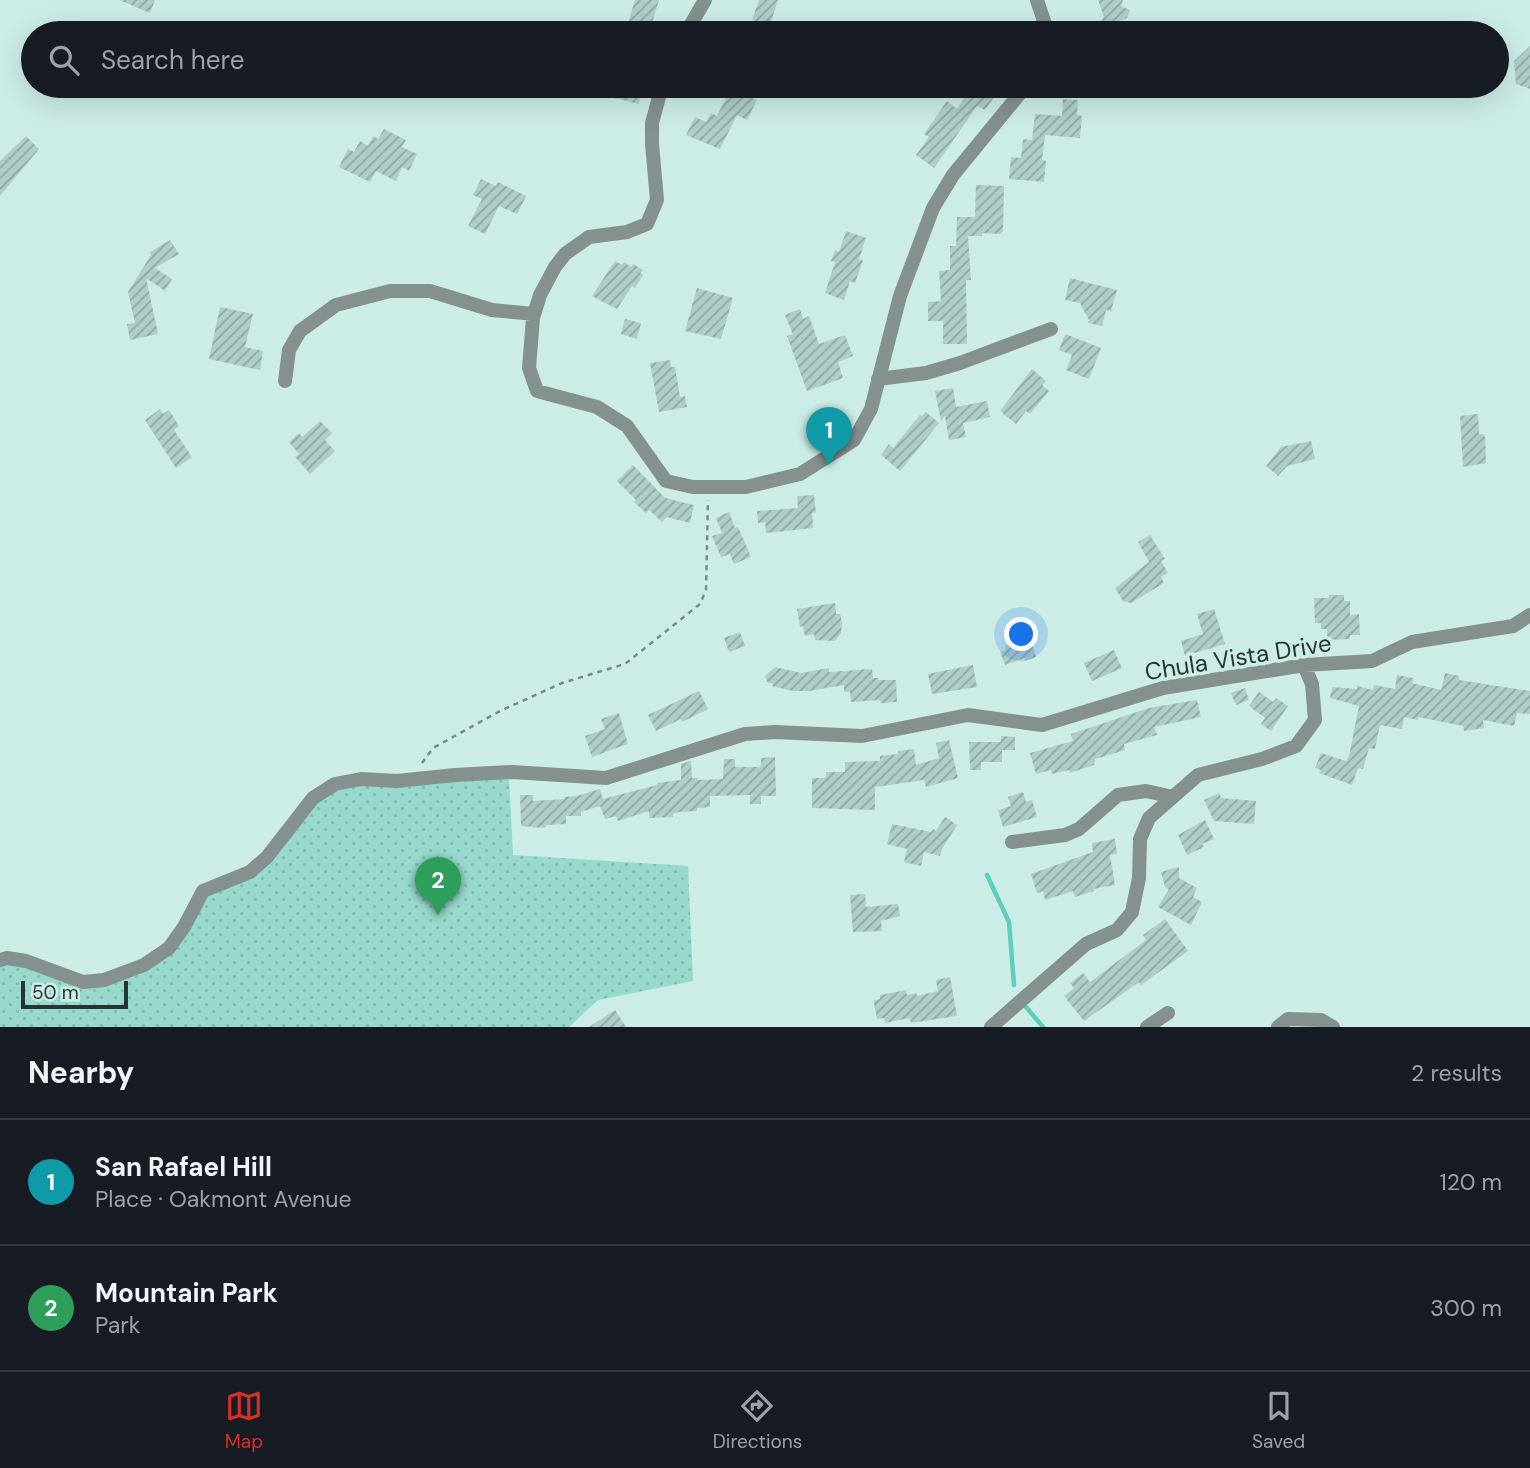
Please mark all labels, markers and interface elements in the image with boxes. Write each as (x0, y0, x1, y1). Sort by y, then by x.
search box (21, 21, 1509, 98)
icon: search (45, 41, 83, 79)
text: Search here (101, 43, 244, 77)
pin: 1 (806, 407, 852, 465)
your location (1004, 617, 1038, 651)
street label: Chula Vista Drive (1142, 627, 1334, 687)
pin: 2 (415, 857, 461, 915)
scale bar (21, 978, 128, 1010)
text: 50 m (32, 980, 79, 1005)
text: Nearby (28, 1053, 134, 1092)
text: 2 results (1411, 1058, 1502, 1088)
text: San Rafael Hill (95, 1150, 272, 1184)
text: 1 (47, 1167, 55, 1197)
text: 120 m (1439, 1167, 1502, 1197)
text: Place · Oakmont Avenue (95, 1184, 352, 1214)
text: Mountain Park (95, 1276, 278, 1310)
text: 2 (44, 1293, 58, 1323)
text: 300 m (1430, 1293, 1502, 1323)
text: Park (95, 1310, 140, 1340)
tab: Map (225, 1387, 263, 1454)
tab: Directions (713, 1387, 802, 1454)
tab: Saved (1252, 1387, 1305, 1454)

